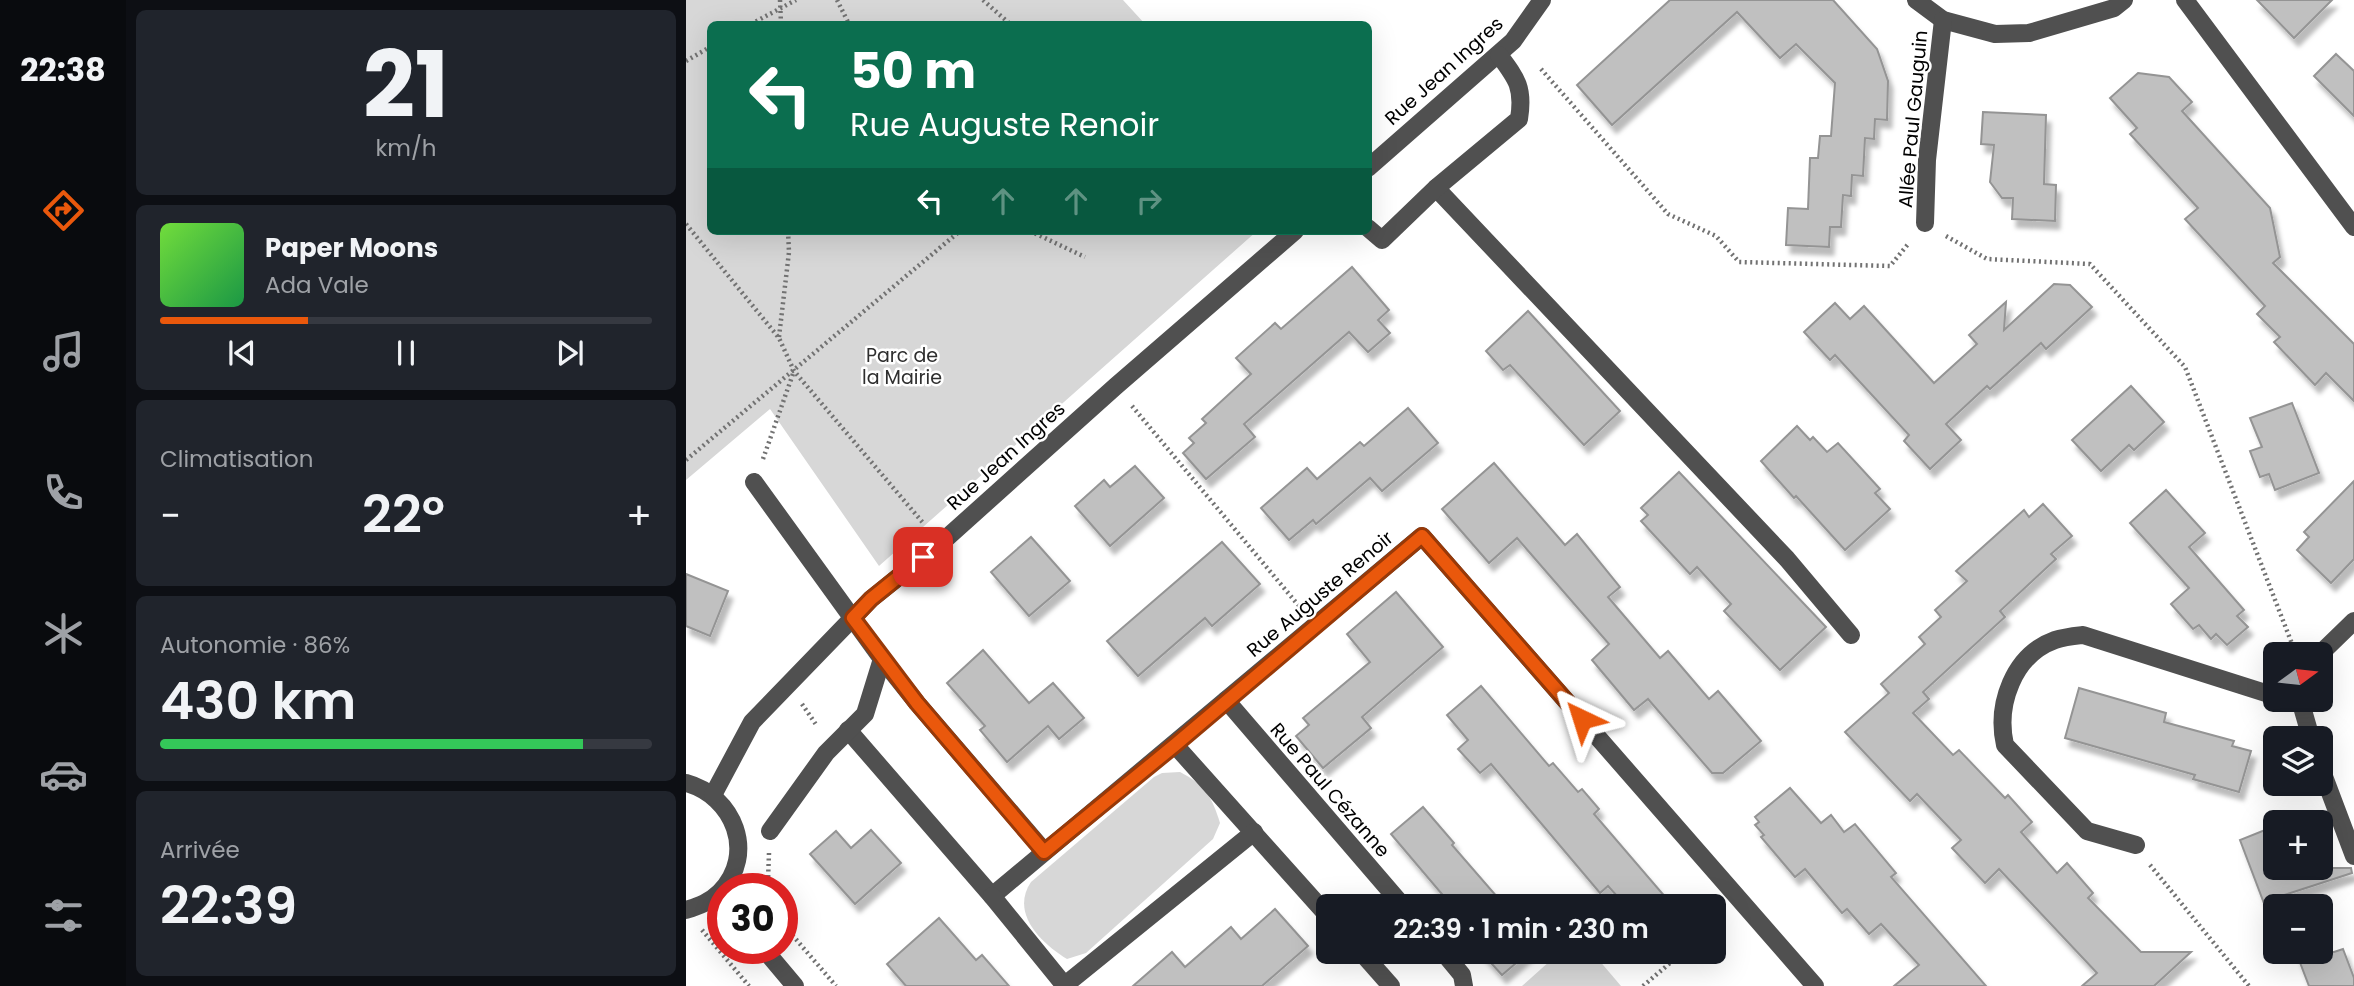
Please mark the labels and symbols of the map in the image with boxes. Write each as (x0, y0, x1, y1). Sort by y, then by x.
street label: Rue Jean Ingres (1379, 10, 1509, 132)
street label: Allée Paul Gauguin (1892, 29, 1934, 209)
park label: Parc de la Mairie (862, 342, 942, 391)
street label: Rue Jean Ingres (941, 395, 1071, 517)
street label: Rue Auguste Renoir (1241, 525, 1399, 663)
pin (893, 527, 953, 587)
north arrow (2263, 642, 2333, 712)
position arrow (1545, 682, 1619, 756)
street label: Rue Paul Cézanne (1264, 717, 1396, 863)
speed limit sign: 30 (707, 873, 798, 964)

